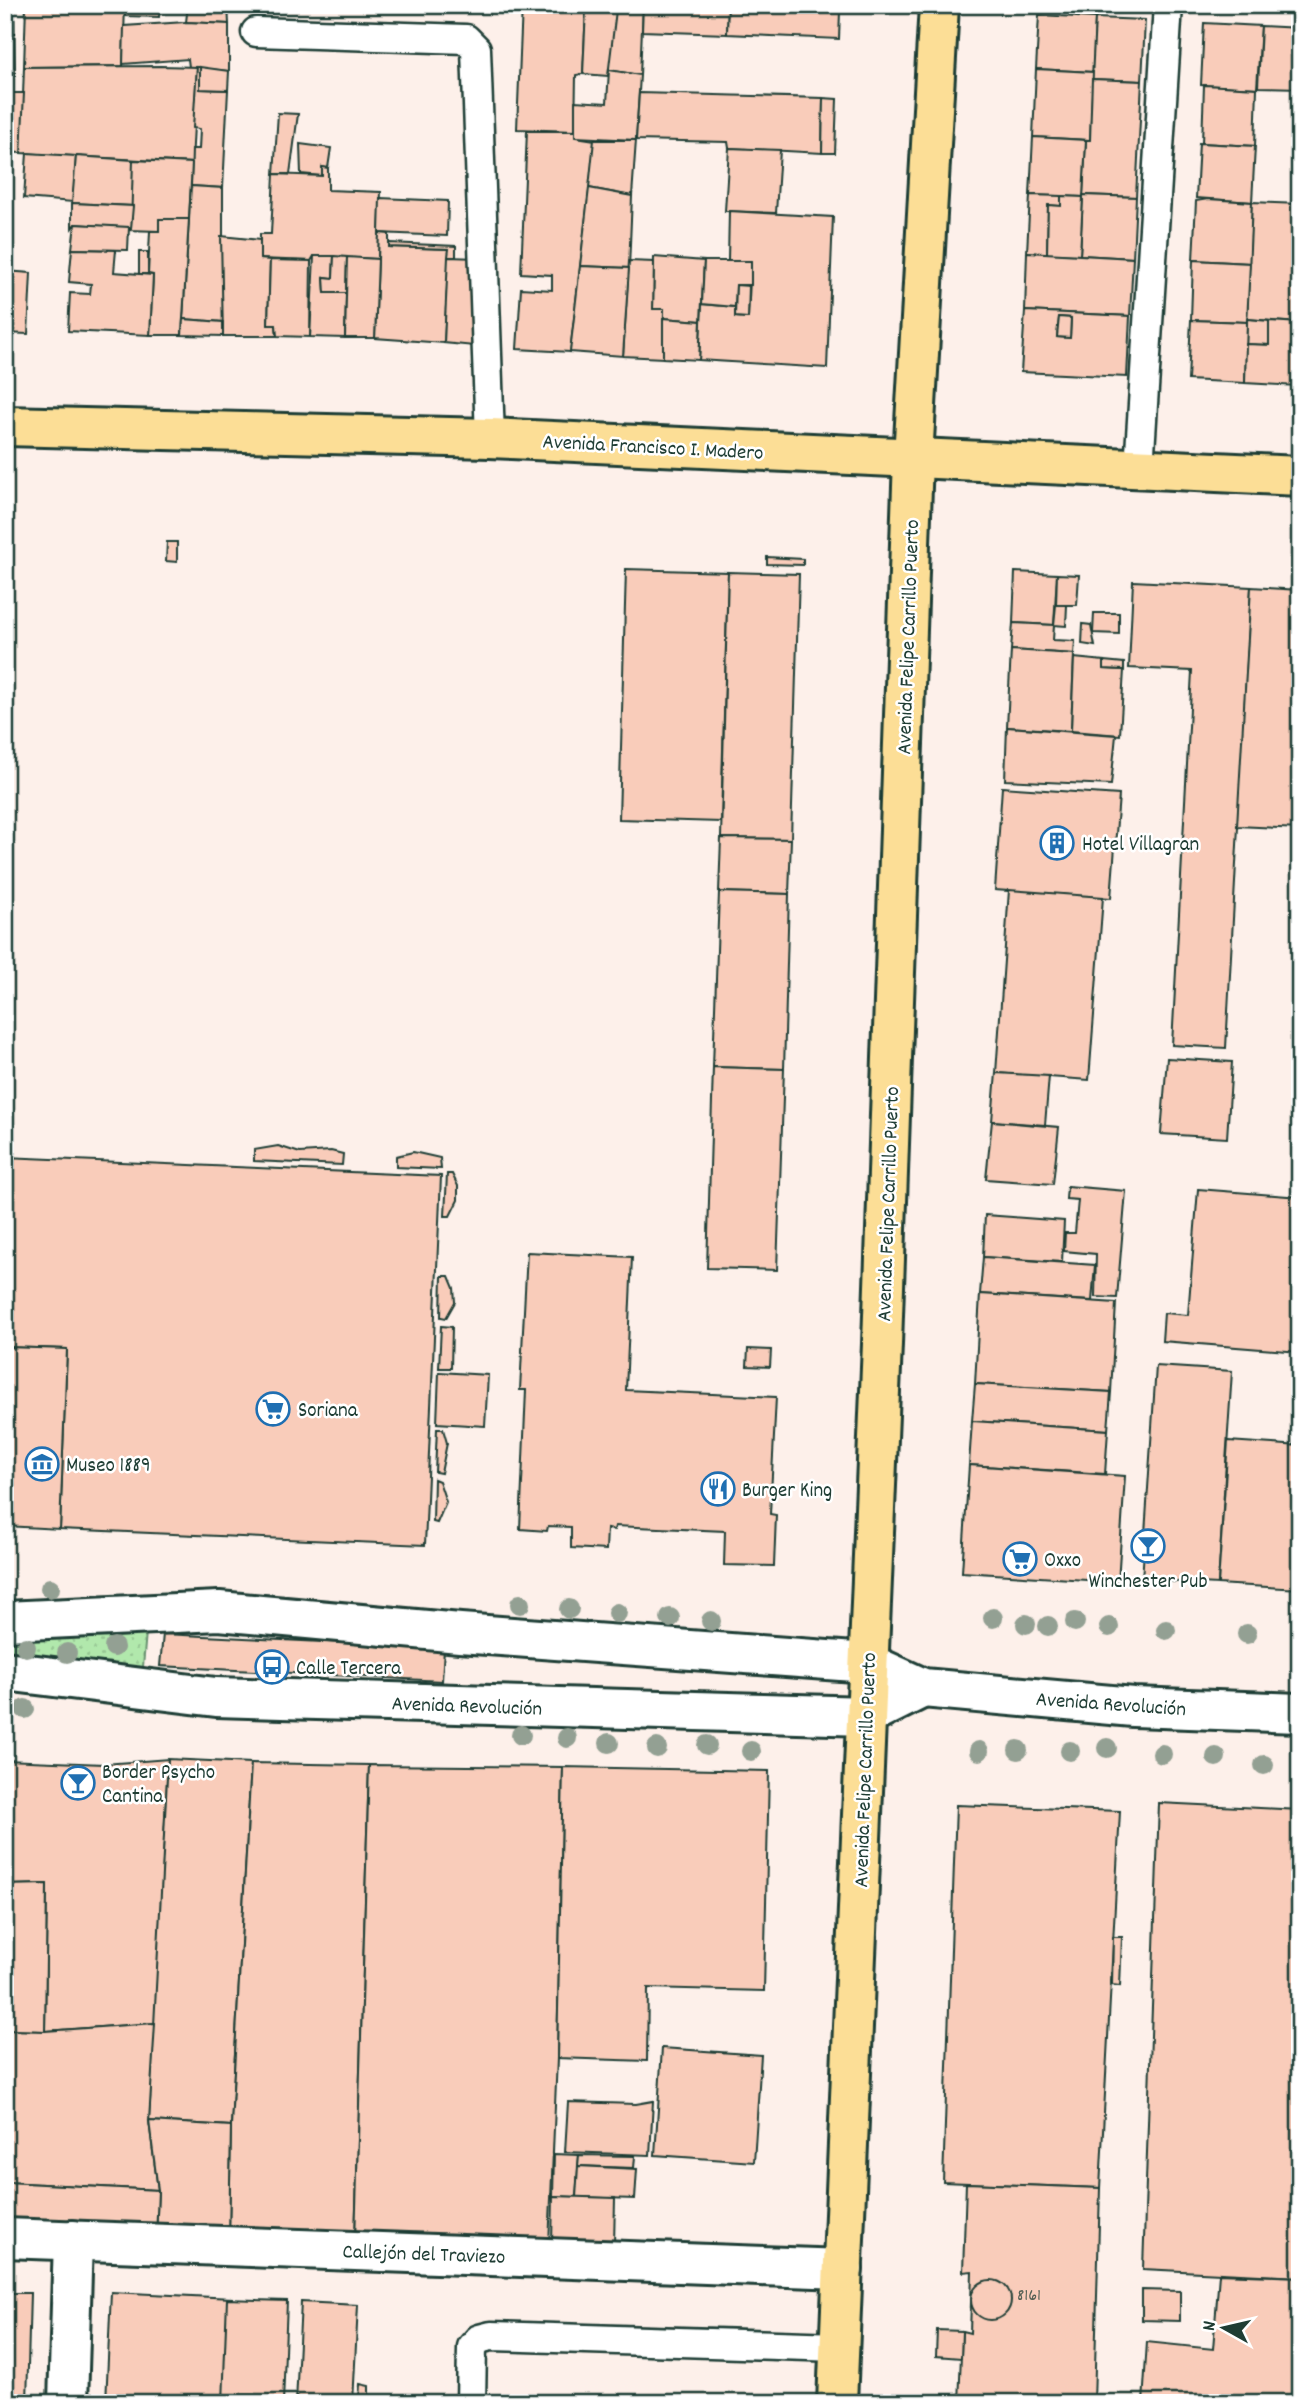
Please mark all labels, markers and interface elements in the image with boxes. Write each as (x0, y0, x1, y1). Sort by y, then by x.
street label: Avenida Francisco I. Madero (542, 428, 764, 470)
street label: Avenida Felipe Carrillo Puerto (891, 519, 929, 755)
building icon: Hotel Villagran (1038, 824, 1076, 862)
place label: Hotel Villagran (1082, 831, 1199, 861)
street label: Avenida Felipe Carrillo Puerto (871, 1086, 909, 1322)
supermarket icon: Soriana (254, 1390, 292, 1428)
place label: Soriana (298, 1397, 359, 1427)
museum icon: Museo 1889 (23, 1445, 61, 1483)
place label: Museo 1889 (66, 1452, 151, 1482)
restaurant icon: Burger King (699, 1470, 737, 1508)
place label: Burger King (742, 1477, 832, 1507)
bar icon: Winchester Pub (1129, 1527, 1167, 1565)
supermarket icon: Oxxo (1001, 1540, 1039, 1578)
place label: Oxxo (1044, 1547, 1081, 1577)
place label: Winchester Pub (1088, 1568, 1208, 1598)
bus stop icon: Calle Tercera (253, 1648, 291, 1686)
street label: Avenida Felipe Carrillo Puerto (848, 1652, 886, 1888)
place label: Calle Tercera (296, 1655, 402, 1685)
street label: Avenida Revolución (1035, 1686, 1187, 1726)
street label: Avenida Revolución (391, 1690, 543, 1726)
place label: Border Psycho Cantina (102, 1759, 215, 1813)
bar icon: Border Psycho Cantina (59, 1764, 97, 1802)
street label: Callejón del Traviezo (342, 2238, 506, 2274)
house number: 8161 (1017, 2284, 1041, 2309)
north arrow (1190, 2292, 1260, 2362)
text: N (1197, 2320, 1225, 2333)

